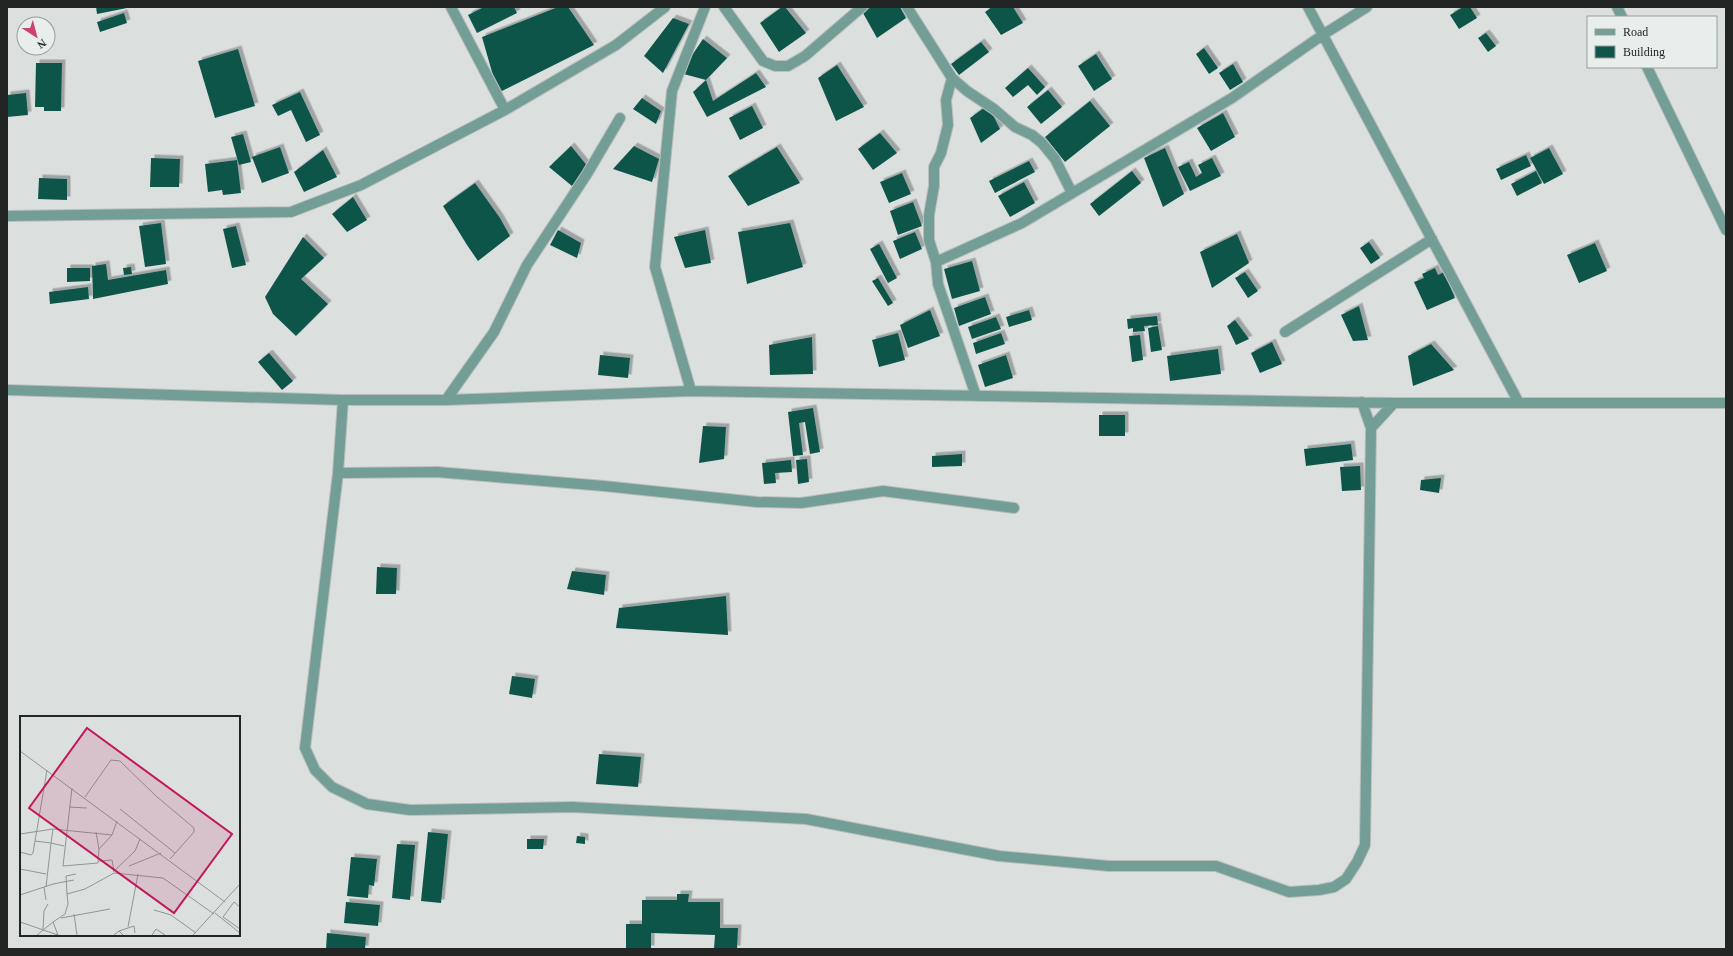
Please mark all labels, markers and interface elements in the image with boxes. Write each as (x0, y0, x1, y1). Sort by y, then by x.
north arrow (16, 16, 56, 56)
legend (1587, 16, 1717, 68)
text: Road (1623, 25, 1648, 39)
text: N (35, 37, 49, 51)
text: Building (1623, 45, 1665, 59)
inset map (20, 716, 240, 936)

